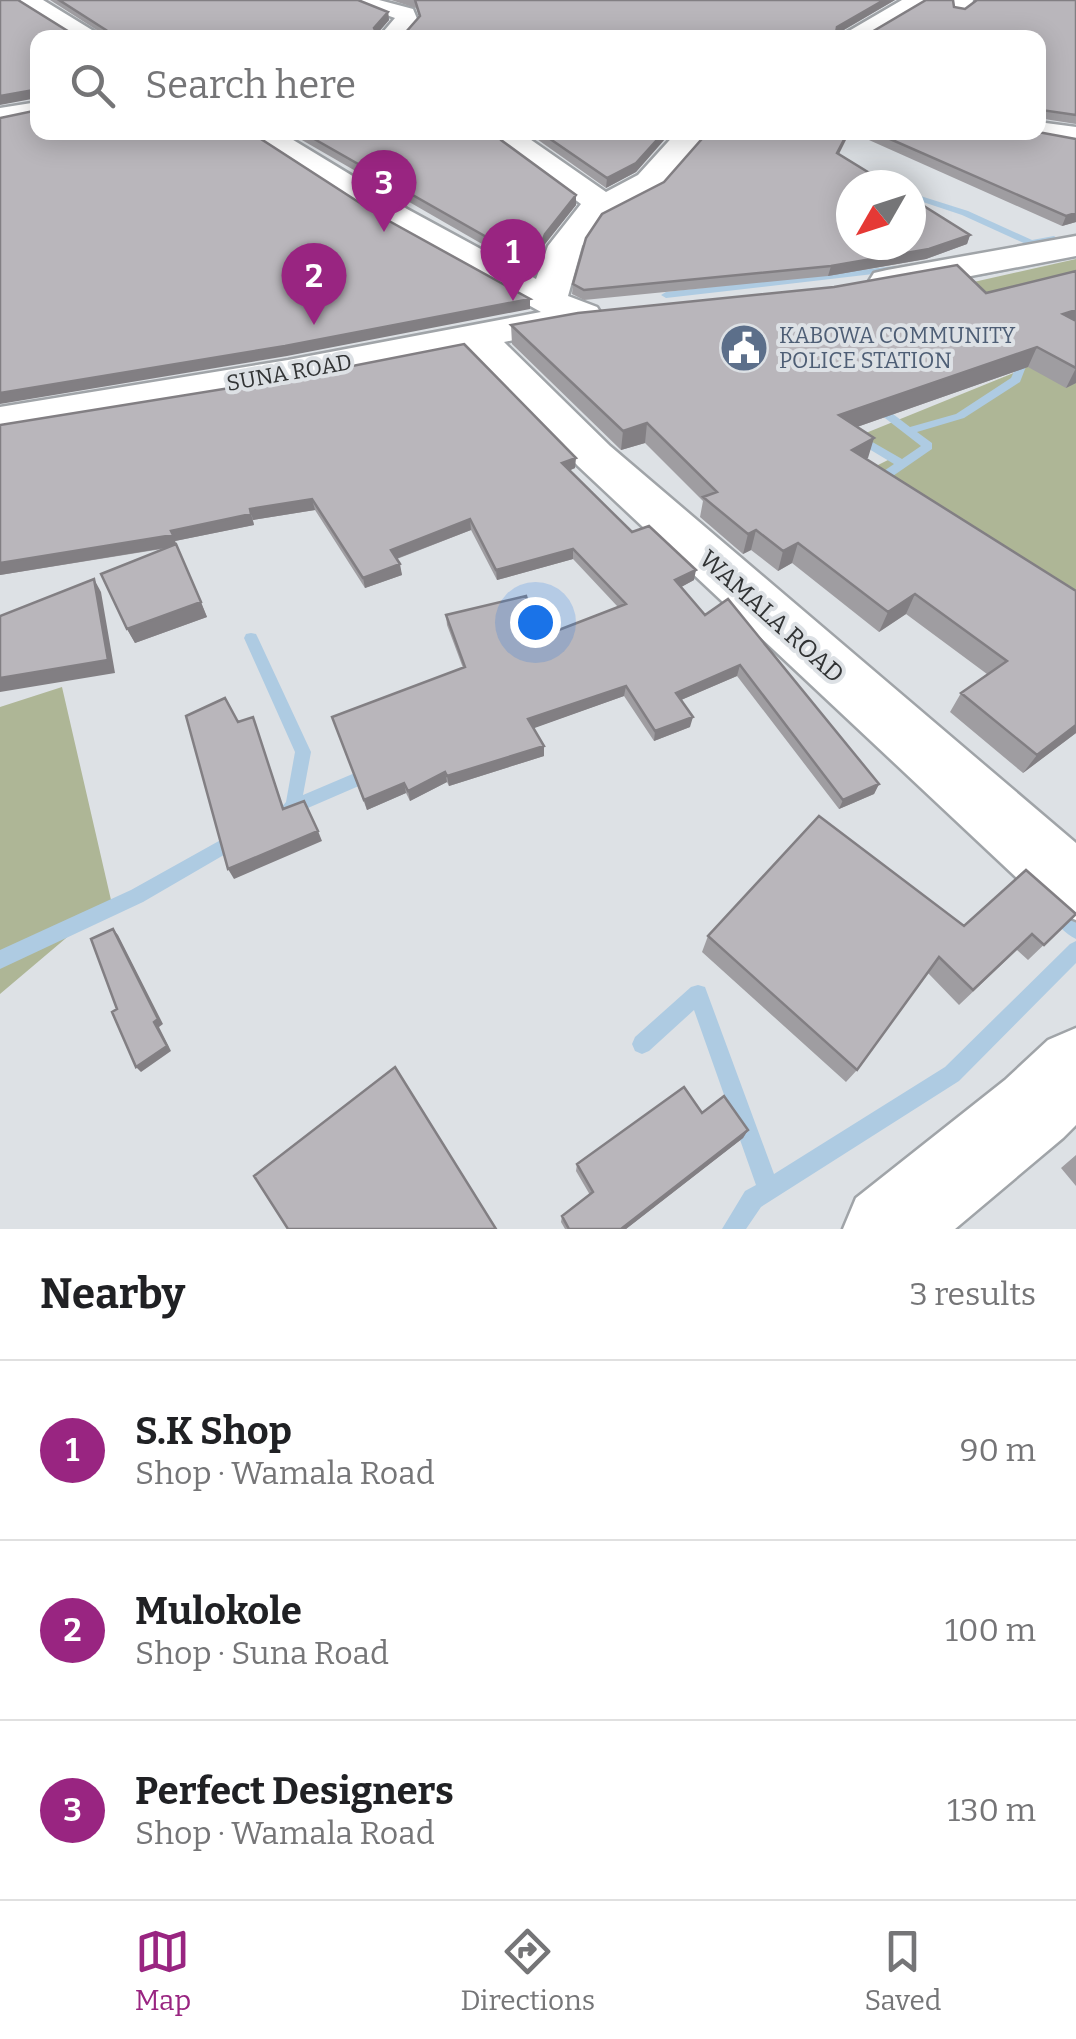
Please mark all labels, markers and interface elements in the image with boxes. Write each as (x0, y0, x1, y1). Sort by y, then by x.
search box (30, 30, 1046, 140)
icon: search (65, 58, 120, 113)
text: Search here (145, 62, 356, 108)
pin: 3 (352, 150, 416, 232)
north arrow (836, 170, 926, 260)
pin: 1 (480, 218, 546, 301)
pin: 2 (282, 242, 346, 325)
public building icon: KABOWA COMMUNITY POLICE STATION (718, 322, 770, 374)
place label: KABOWA COMMUNITY POLICE STATION (779, 322, 1016, 374)
street label: SUNA ROAD (224, 348, 354, 397)
street label: WAMALA ROAD (693, 544, 850, 689)
your location (510, 597, 561, 648)
text: Nearby (40, 1269, 185, 1319)
text: 3 results (910, 1275, 1036, 1313)
text: S.K Shop (135, 1408, 292, 1454)
text: 1 (66, 1431, 79, 1469)
text: 90 m (960, 1431, 1036, 1469)
text: Shop · Wamala Road (135, 1454, 435, 1492)
text: Mulokole (135, 1588, 302, 1634)
text: 2 (63, 1611, 82, 1649)
text: 100 m (945, 1611, 1036, 1649)
text: Shop · Suna Road (135, 1634, 389, 1672)
text: Perfect Designers (135, 1768, 454, 1814)
text: 3 (63, 1791, 82, 1829)
text: 130 m (947, 1791, 1036, 1829)
text: Shop · Wamala Road (135, 1814, 435, 1852)
tab: Map (135, 1924, 191, 2017)
tab: Directions (460, 1924, 595, 2017)
tab: Saved (864, 1924, 941, 2017)

